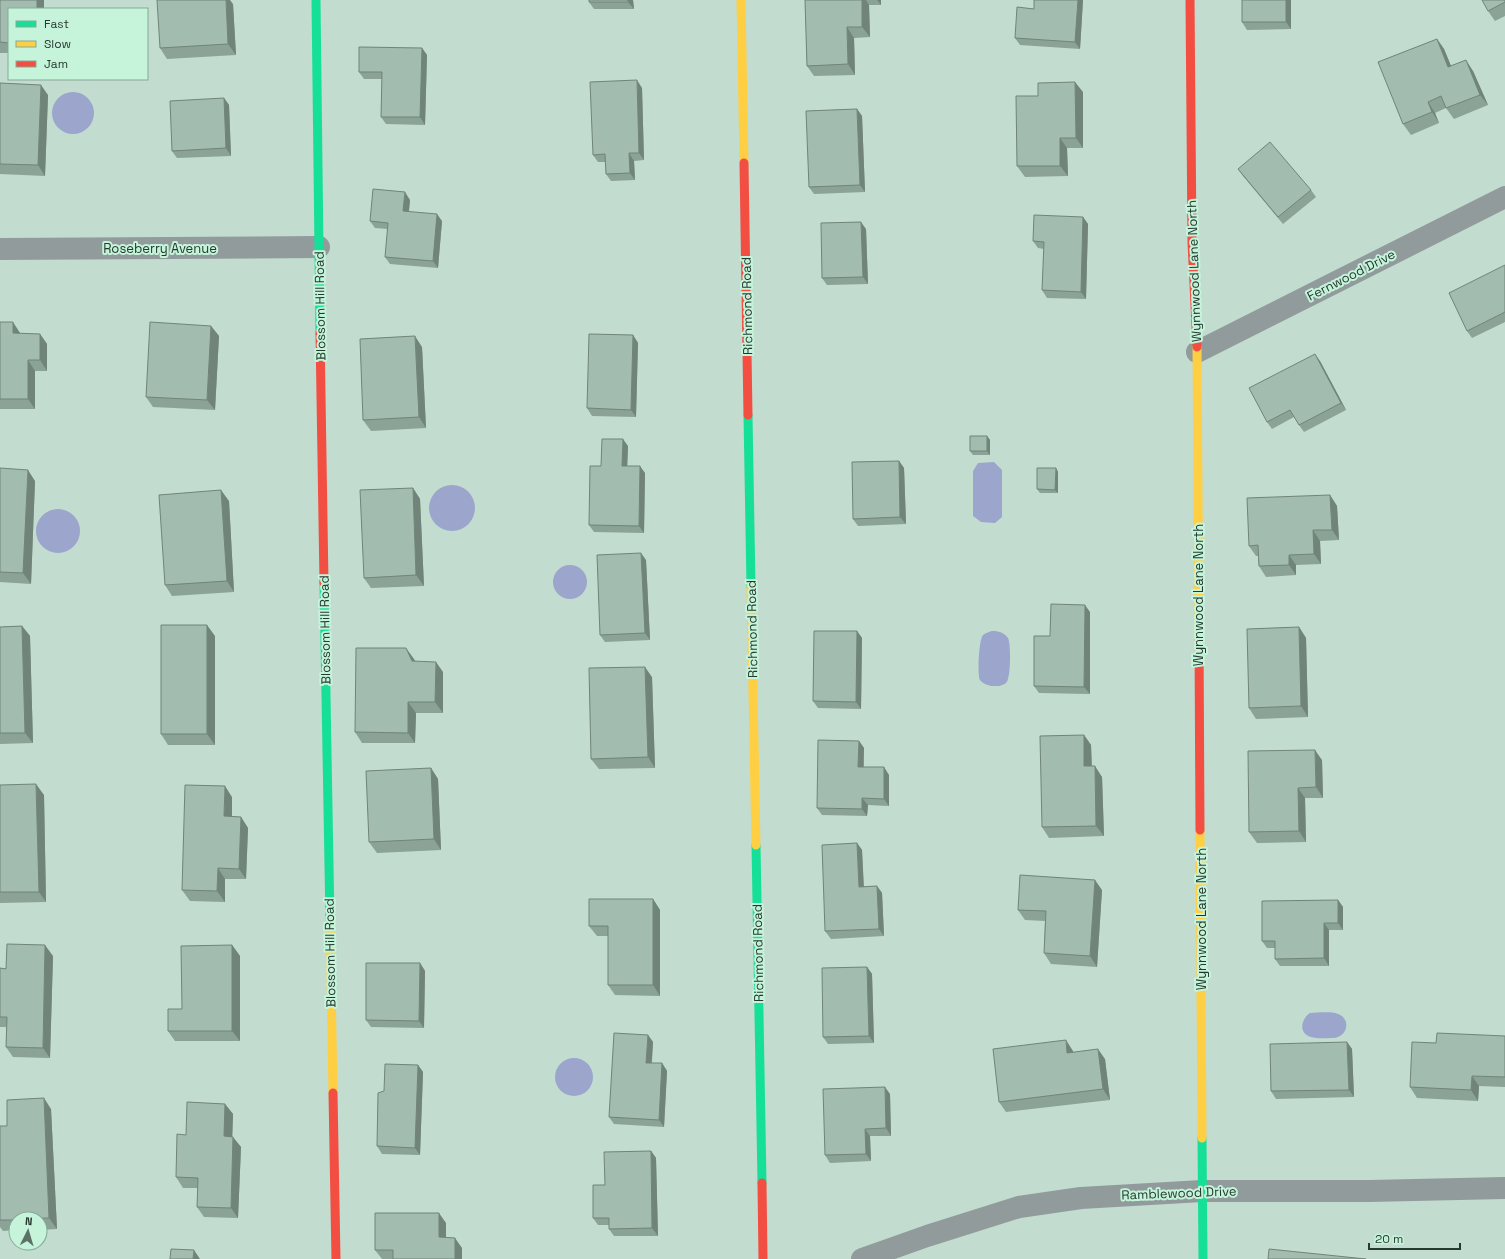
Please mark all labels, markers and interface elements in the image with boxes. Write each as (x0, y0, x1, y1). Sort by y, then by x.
legend (8, 8, 148, 80)
text: Fast (44, 16, 69, 32)
text: Slow (44, 36, 71, 52)
text: Jam (44, 56, 68, 72)
street label: Wynnwood Lane North (1183, 200, 1205, 342)
street label: Roseberry Avenue (103, 240, 217, 257)
street label: Fernwood Drive (1304, 245, 1398, 305)
street label: Blossom Hill Road (311, 251, 329, 361)
street label: Richmond Road (738, 257, 756, 355)
street label: Wynnwood Lane North (1190, 524, 1207, 666)
street label: Blossom Hill Road (316, 575, 334, 685)
street label: Richmond Road (743, 580, 761, 678)
street label: Wynnwood Lane North (1193, 848, 1210, 990)
street label: Blossom Hill Road (321, 898, 339, 1008)
street label: Richmond Road (749, 904, 767, 1002)
street label: Ramblewood Drive (1121, 1182, 1237, 1204)
north arrow (8, 1211, 48, 1251)
text: N (25, 1214, 33, 1228)
scale bar (1369, 1225, 1460, 1251)
text: 20 m (1375, 1231, 1403, 1247)

